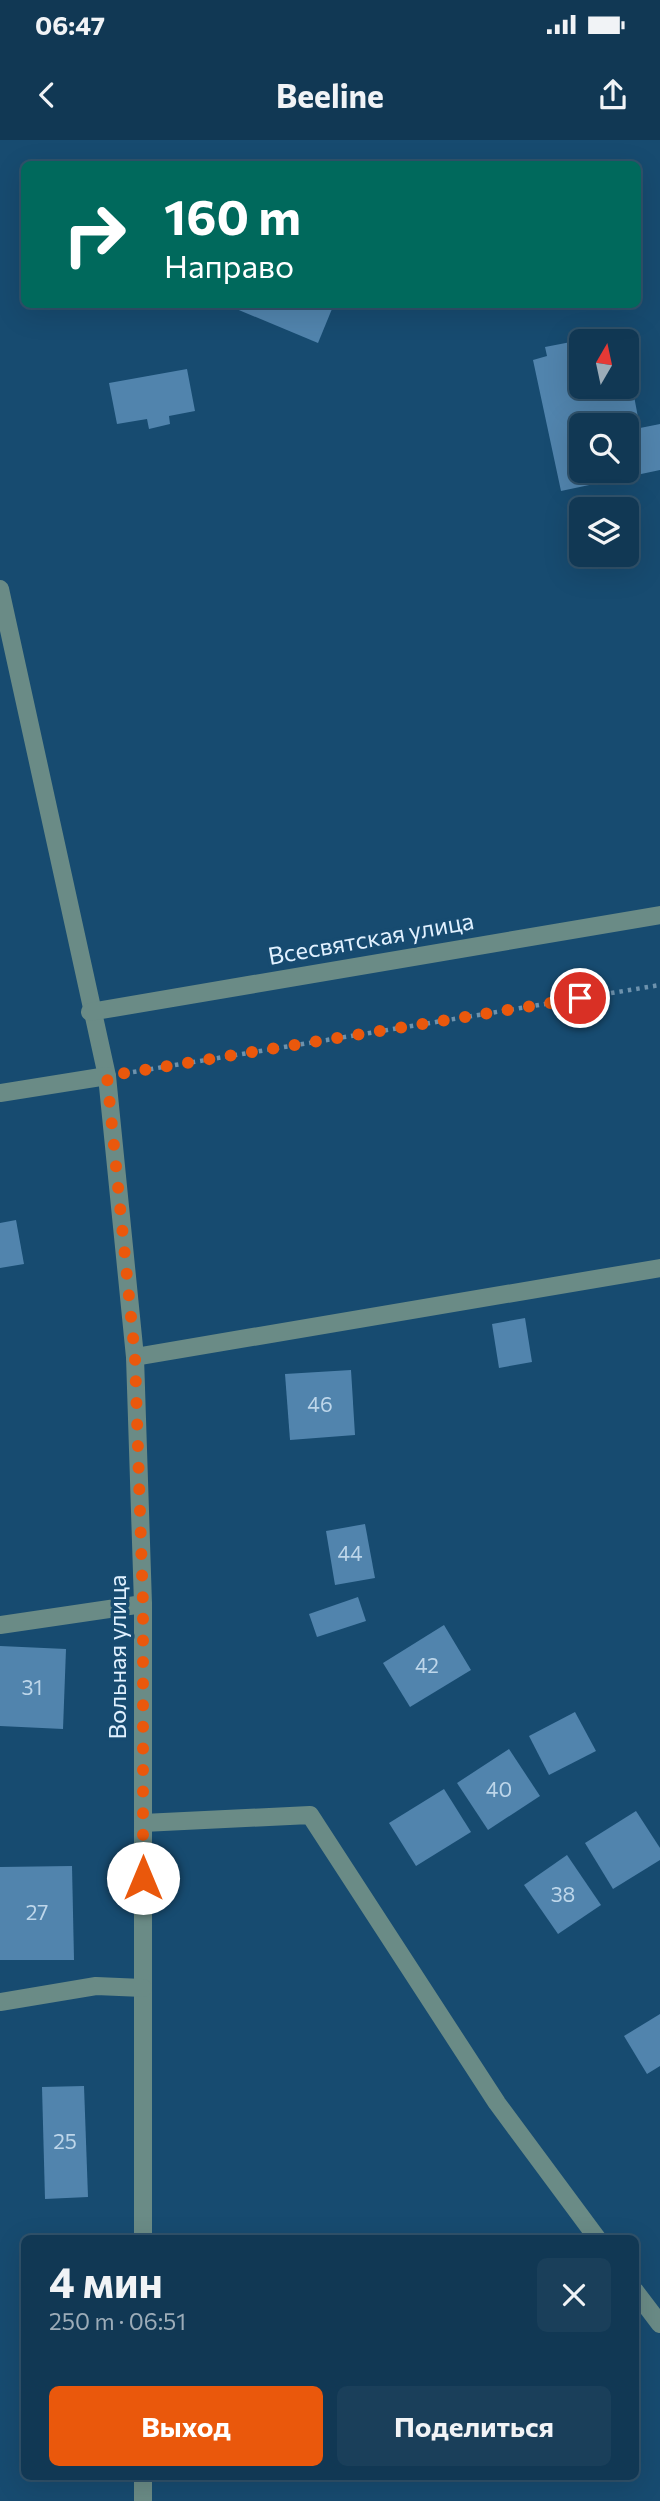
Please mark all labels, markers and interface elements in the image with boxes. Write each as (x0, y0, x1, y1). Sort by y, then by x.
text: 06:47 (35, 9, 105, 40)
text: Beeline (276, 75, 384, 115)
icon: back (28, 76, 66, 114)
icon: share (594, 76, 632, 114)
text: 160 m (164, 185, 301, 245)
icon: right (49, 189, 140, 280)
text: Направо (164, 245, 294, 285)
north arrow (569, 329, 639, 399)
map controls (569, 329, 639, 567)
button: search (569, 413, 639, 483)
button: layers (569, 497, 639, 567)
street label: Всесвятская улица (266, 905, 476, 970)
pin (550, 968, 610, 1028)
icon: arrive (561, 979, 599, 1017)
house number: 46 (307, 1391, 333, 1416)
house number: 44 (337, 1540, 363, 1565)
street label: Вольная улица (102, 1575, 131, 1739)
house number: 42 (415, 1652, 439, 1677)
house number: 31 (22, 1674, 42, 1699)
house number: 40 (486, 1776, 512, 1801)
position arrow (106, 1841, 180, 1915)
house number: 38 (551, 1881, 575, 1906)
house number: 27 (26, 1899, 48, 1924)
house number: 25 (53, 2128, 77, 2153)
text: 4 мин (49, 2255, 163, 2307)
button: close (537, 2258, 611, 2332)
text: 250 m · 06:51 (49, 2307, 186, 2335)
button: Выход (49, 2386, 323, 2466)
button: Поделиться (337, 2386, 611, 2466)

